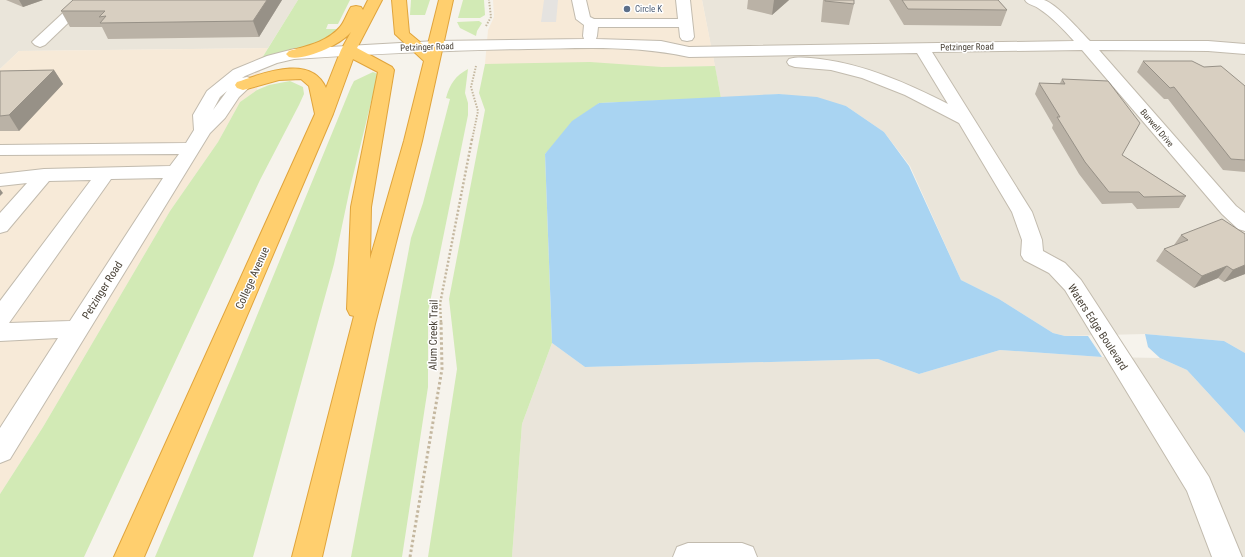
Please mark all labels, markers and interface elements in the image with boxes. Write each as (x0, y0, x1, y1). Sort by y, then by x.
marker: Circle K (622, 4, 632, 14)
place label: Circle K (635, 4, 662, 14)
street label: Petzinger Road (400, 41, 454, 53)
street label: Petzinger Road (940, 42, 994, 52)
street label: Burwell Drive (1138, 107, 1176, 149)
street label: College Avenue (233, 245, 272, 311)
street label: Petzinger Road (80, 259, 125, 322)
street label: Waters Edge Boulevard (1065, 282, 1130, 373)
street label: Alum Creek Trail (426, 299, 441, 371)

